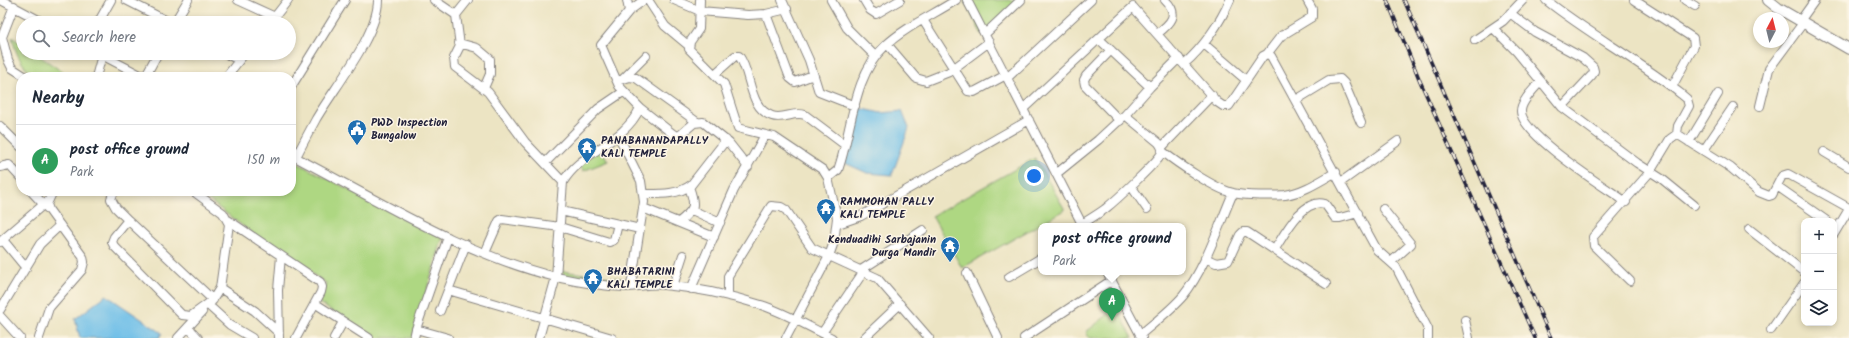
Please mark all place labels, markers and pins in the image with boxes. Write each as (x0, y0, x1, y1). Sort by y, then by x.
place label: PWD Inspection Bungalow (371, 114, 447, 145)
public building icon: PWD Inspection Bungalow (346, 118, 368, 146)
place label: PANABANANDAPALLY KALI TEMPLE (601, 132, 709, 163)
temple icon: PANABANANDAPALLY KALI TEMPLE (576, 136, 598, 164)
place label: RAMMOHAN PALLY KALI TEMPLE (840, 193, 934, 224)
temple icon: RAMMOHAN PALLY KALI TEMPLE (815, 197, 837, 225)
place label: Kenduadihi Sarbajanin Durga Mandir (828, 231, 937, 262)
temple icon: Kenduadihi Sarbajanin Durga Mandir (939, 235, 961, 263)
place label: BHABATARINI KALI TEMPLE (607, 263, 676, 294)
temple icon: BHABATARINI KALI TEMPLE (582, 267, 604, 295)
pin: A (1099, 288, 1125, 321)

